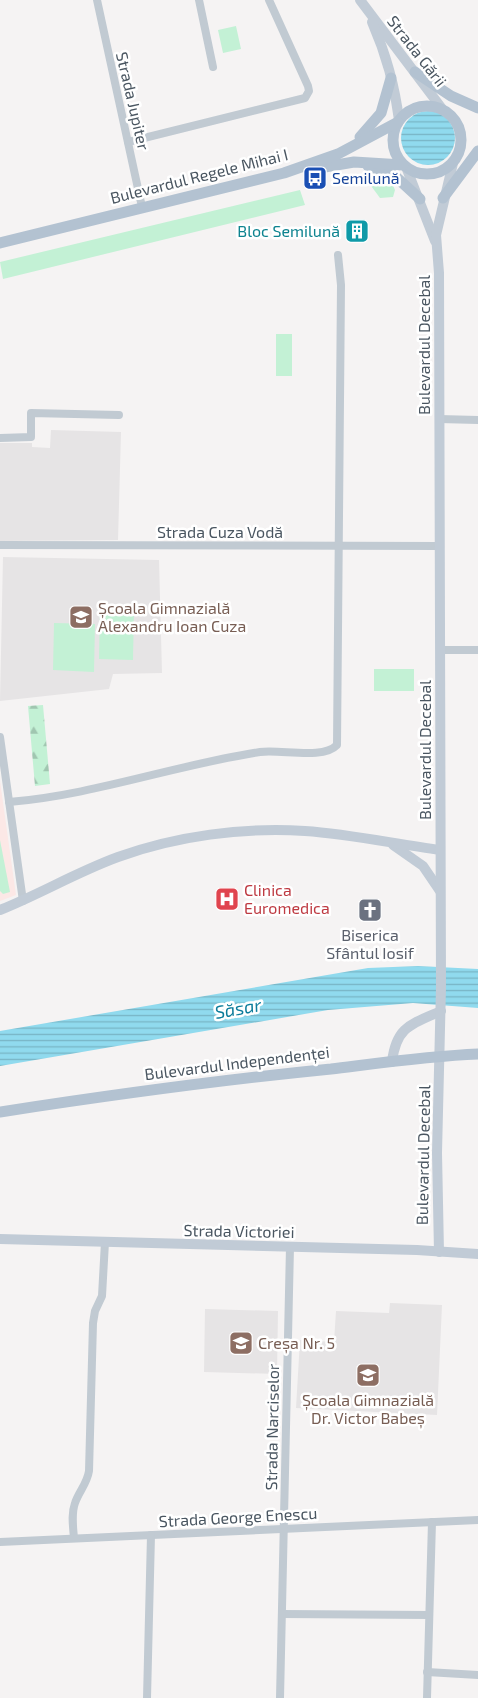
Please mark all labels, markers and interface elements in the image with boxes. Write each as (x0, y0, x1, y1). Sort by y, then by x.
street label: Strada Gării (384, 11, 451, 90)
street label: Strada Jupiter (113, 50, 154, 152)
street label: Bulevardul Regele Mihai I (108, 144, 290, 207)
bus stop icon: Semilună (302, 165, 328, 191)
place label: Semilună (332, 168, 400, 187)
building icon: Bloc Semilună (344, 218, 370, 244)
place label: Bloc Semilună (237, 221, 340, 240)
street label: Bulevardul Decebal (414, 275, 433, 415)
street label: Strada Cuza Vodă (157, 522, 283, 541)
place label: Școala Gimnazială Alexandru Ioan Cuza (98, 598, 246, 635)
school or university icon: Școala Gimnazială Alexandru Ioan Cuza (68, 604, 94, 630)
street label: Bulevardul Decebal (415, 680, 434, 820)
place label: Clinica Euromedica (244, 880, 330, 917)
hospital icon: Clinica Euromedica (214, 886, 240, 912)
church icon: Biserica Sfântul Iosif (357, 897, 383, 923)
place label: Biserica Sfântul Iosif (326, 925, 415, 962)
water label: Săsar (213, 993, 264, 1023)
street label: Bulevardul Independenței (143, 1042, 331, 1085)
street label: Bulevardul Decebal (412, 1085, 433, 1225)
street label: Strada Victoriei (183, 1220, 295, 1241)
school or university icon: Creșa Nr. 5 (228, 1330, 254, 1356)
place label: Creșa Nr. 5 (258, 1333, 335, 1354)
school or university icon: Școala Gimnazială Dr. Victor Babeș (355, 1362, 381, 1388)
street label: Strada Narciselor (261, 1363, 282, 1491)
place label: Școala Gimnazială Dr. Victor Babeș (302, 1390, 434, 1429)
street label: Strada George Enescu (158, 1503, 318, 1530)

